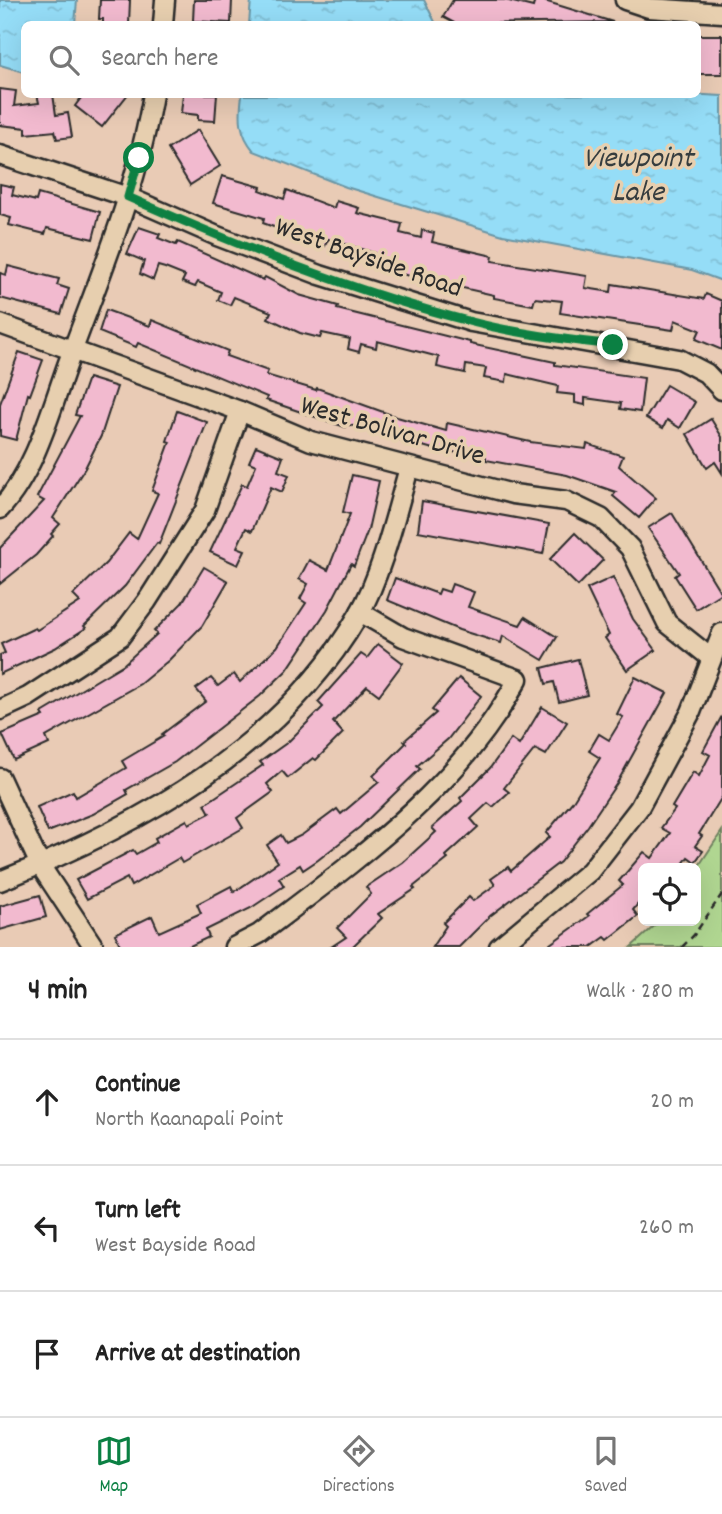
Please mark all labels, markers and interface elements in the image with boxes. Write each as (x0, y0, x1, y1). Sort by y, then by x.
search box (21, 21, 701, 98)
icon: search (45, 41, 83, 79)
text: Search here (101, 41, 219, 78)
water label: Viewpoint Lake (583, 139, 696, 216)
route start (123, 142, 154, 173)
street label: West Bayside Road (269, 209, 467, 311)
route end (597, 329, 628, 360)
street label: West Bolivar Drive (295, 388, 489, 478)
map controls (638, 863, 701, 926)
button: locate (638, 863, 701, 926)
text: 4 min (28, 971, 87, 1014)
text: Walk · 280 m (586, 976, 694, 1009)
text: Continue (95, 1067, 180, 1104)
icon: ahead (28, 1083, 66, 1121)
text: 20 m (650, 1086, 694, 1119)
text: North Kaanapali Point (95, 1104, 283, 1137)
text: Turn left (95, 1193, 181, 1230)
icon: left (28, 1209, 66, 1247)
text: 260 m (639, 1212, 694, 1245)
text: West Bayside Road (95, 1230, 256, 1263)
icon: arrive (28, 1335, 66, 1373)
text: Arrive at destination (95, 1336, 300, 1373)
tab: Map (95, 1432, 133, 1501)
tab: Directions (323, 1432, 395, 1501)
tab: Saved (585, 1432, 627, 1501)

